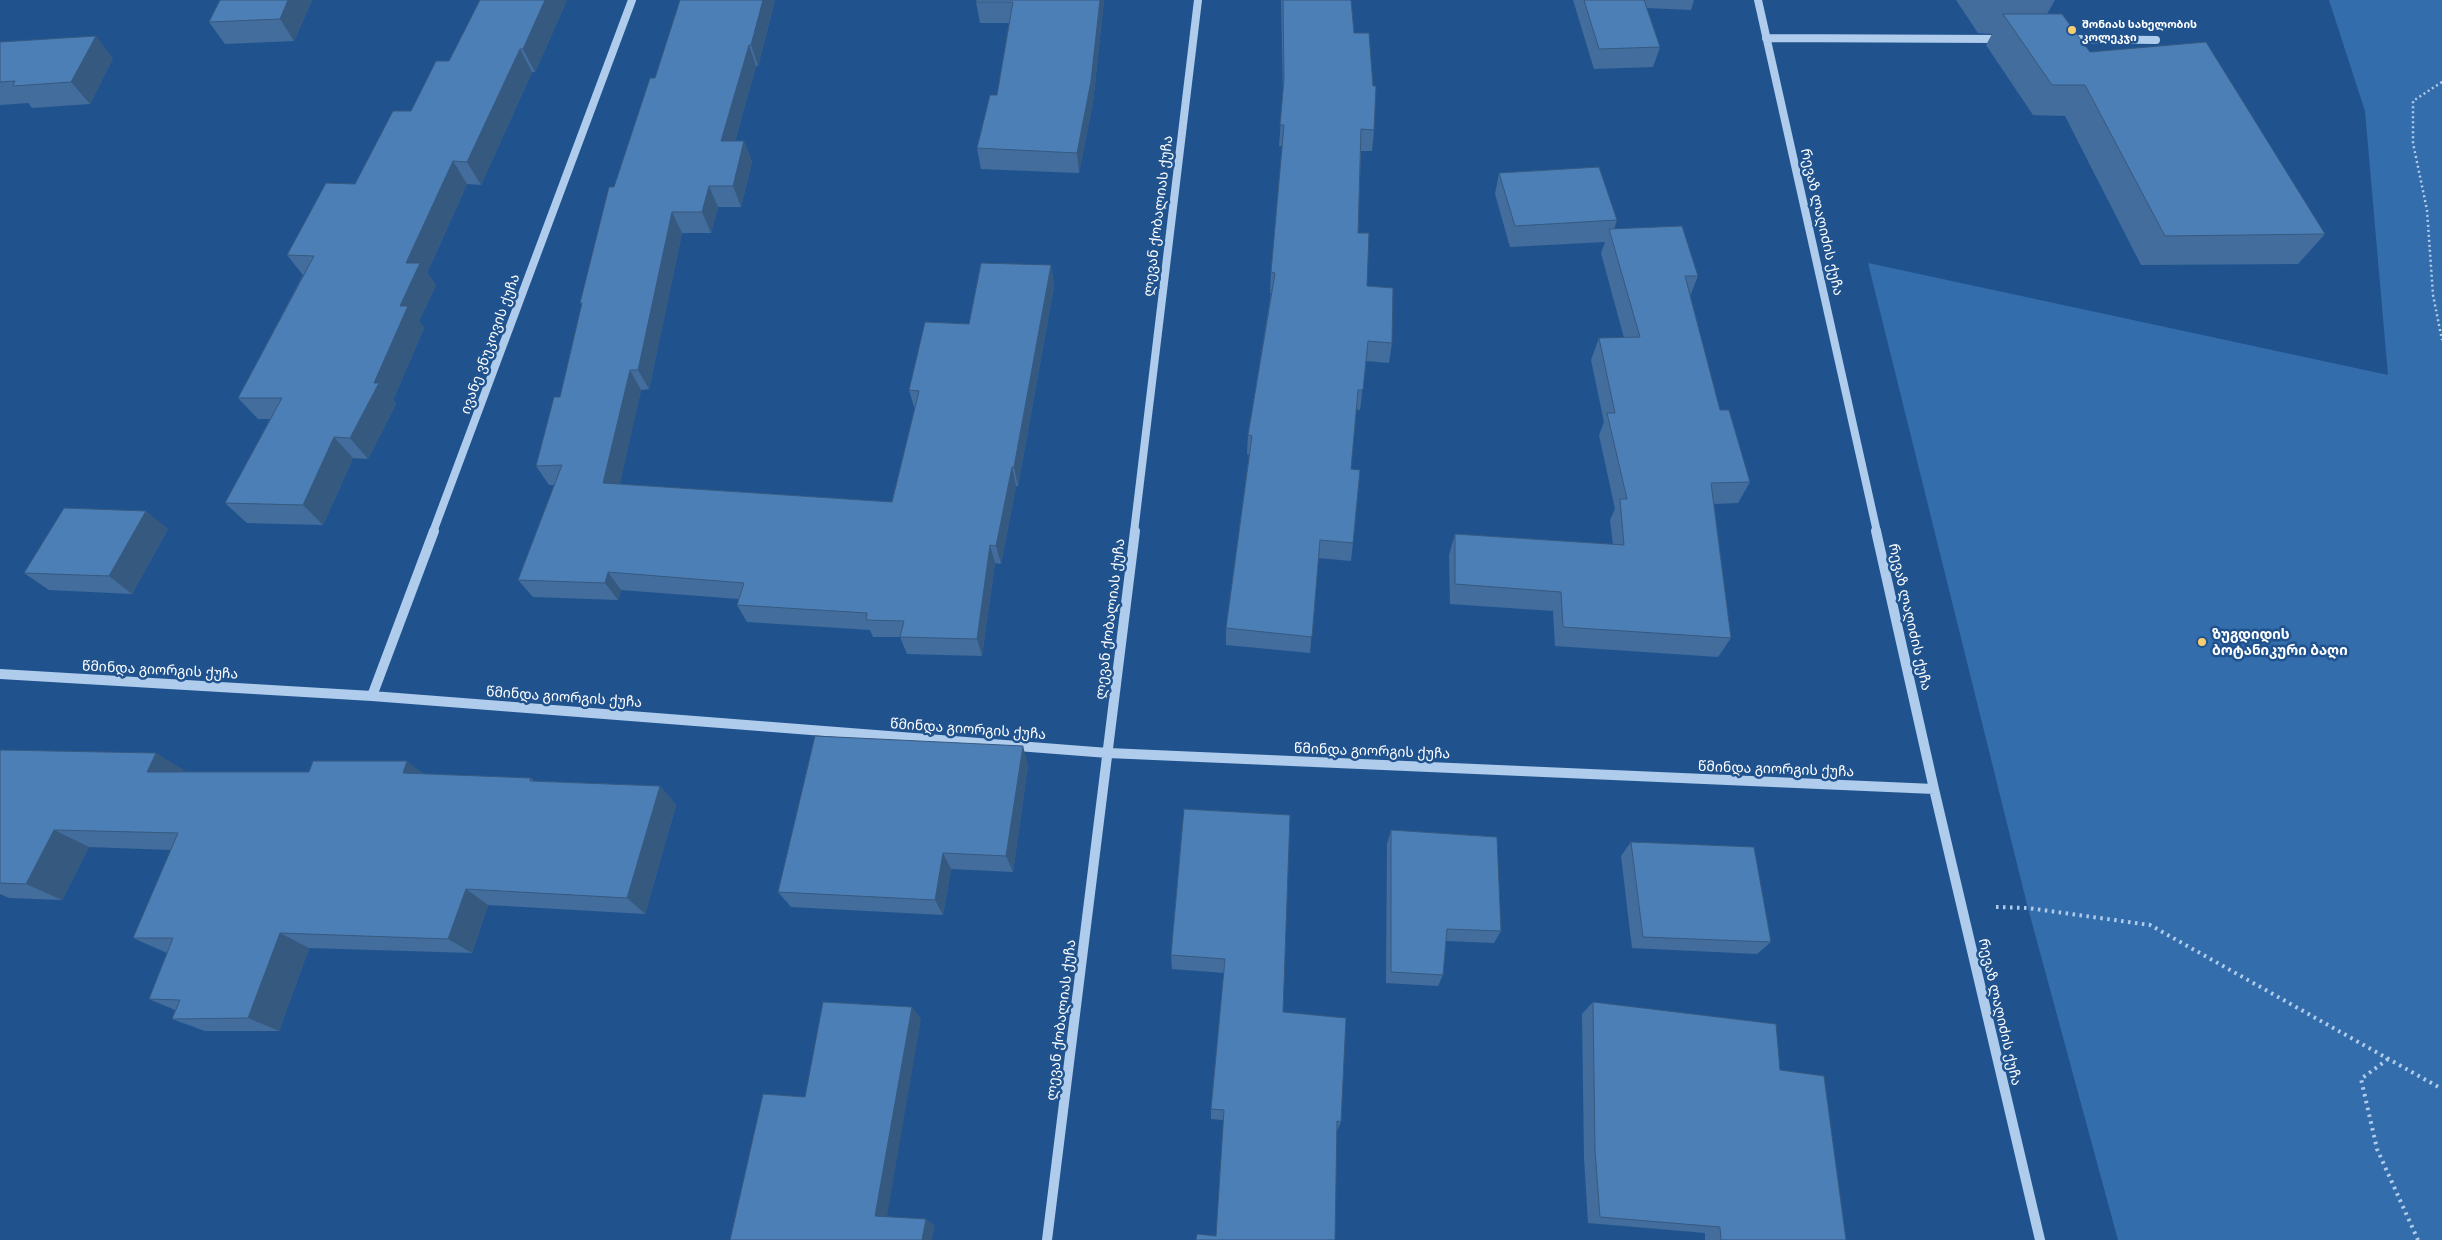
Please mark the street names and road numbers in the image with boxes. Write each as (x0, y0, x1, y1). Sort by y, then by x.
street label: ლევან ქობალიას ქუჩა (1140, 134, 1176, 298)
street label: რევაზ ლაღიძის ქუჩა (1797, 147, 1847, 297)
street label: ივანე ვნუკოვის ქუჩა (457, 272, 523, 416)
street label: ლევან ქობალიას ქუჩა (1092, 537, 1128, 701)
street label: რევაზ ლაღიძის ქუჩა (1885, 542, 1935, 692)
street label: წმინდა გიორგის ქუჩა (81, 658, 239, 682)
street label: წმინდა გიორგის ქუჩა (485, 683, 643, 711)
street label: წმინდა გიორგის ქუჩა (889, 715, 1047, 743)
street label: წმინდა გიორგის ქუჩა (1294, 740, 1450, 762)
street label: წმინდა გიორგის ქუჩა (1698, 758, 1854, 780)
street label: რევაზ ლაღიძის ქუჩა (1975, 937, 2025, 1087)
street label: ლევან ქობალიას ქუჩა (1043, 938, 1079, 1102)

